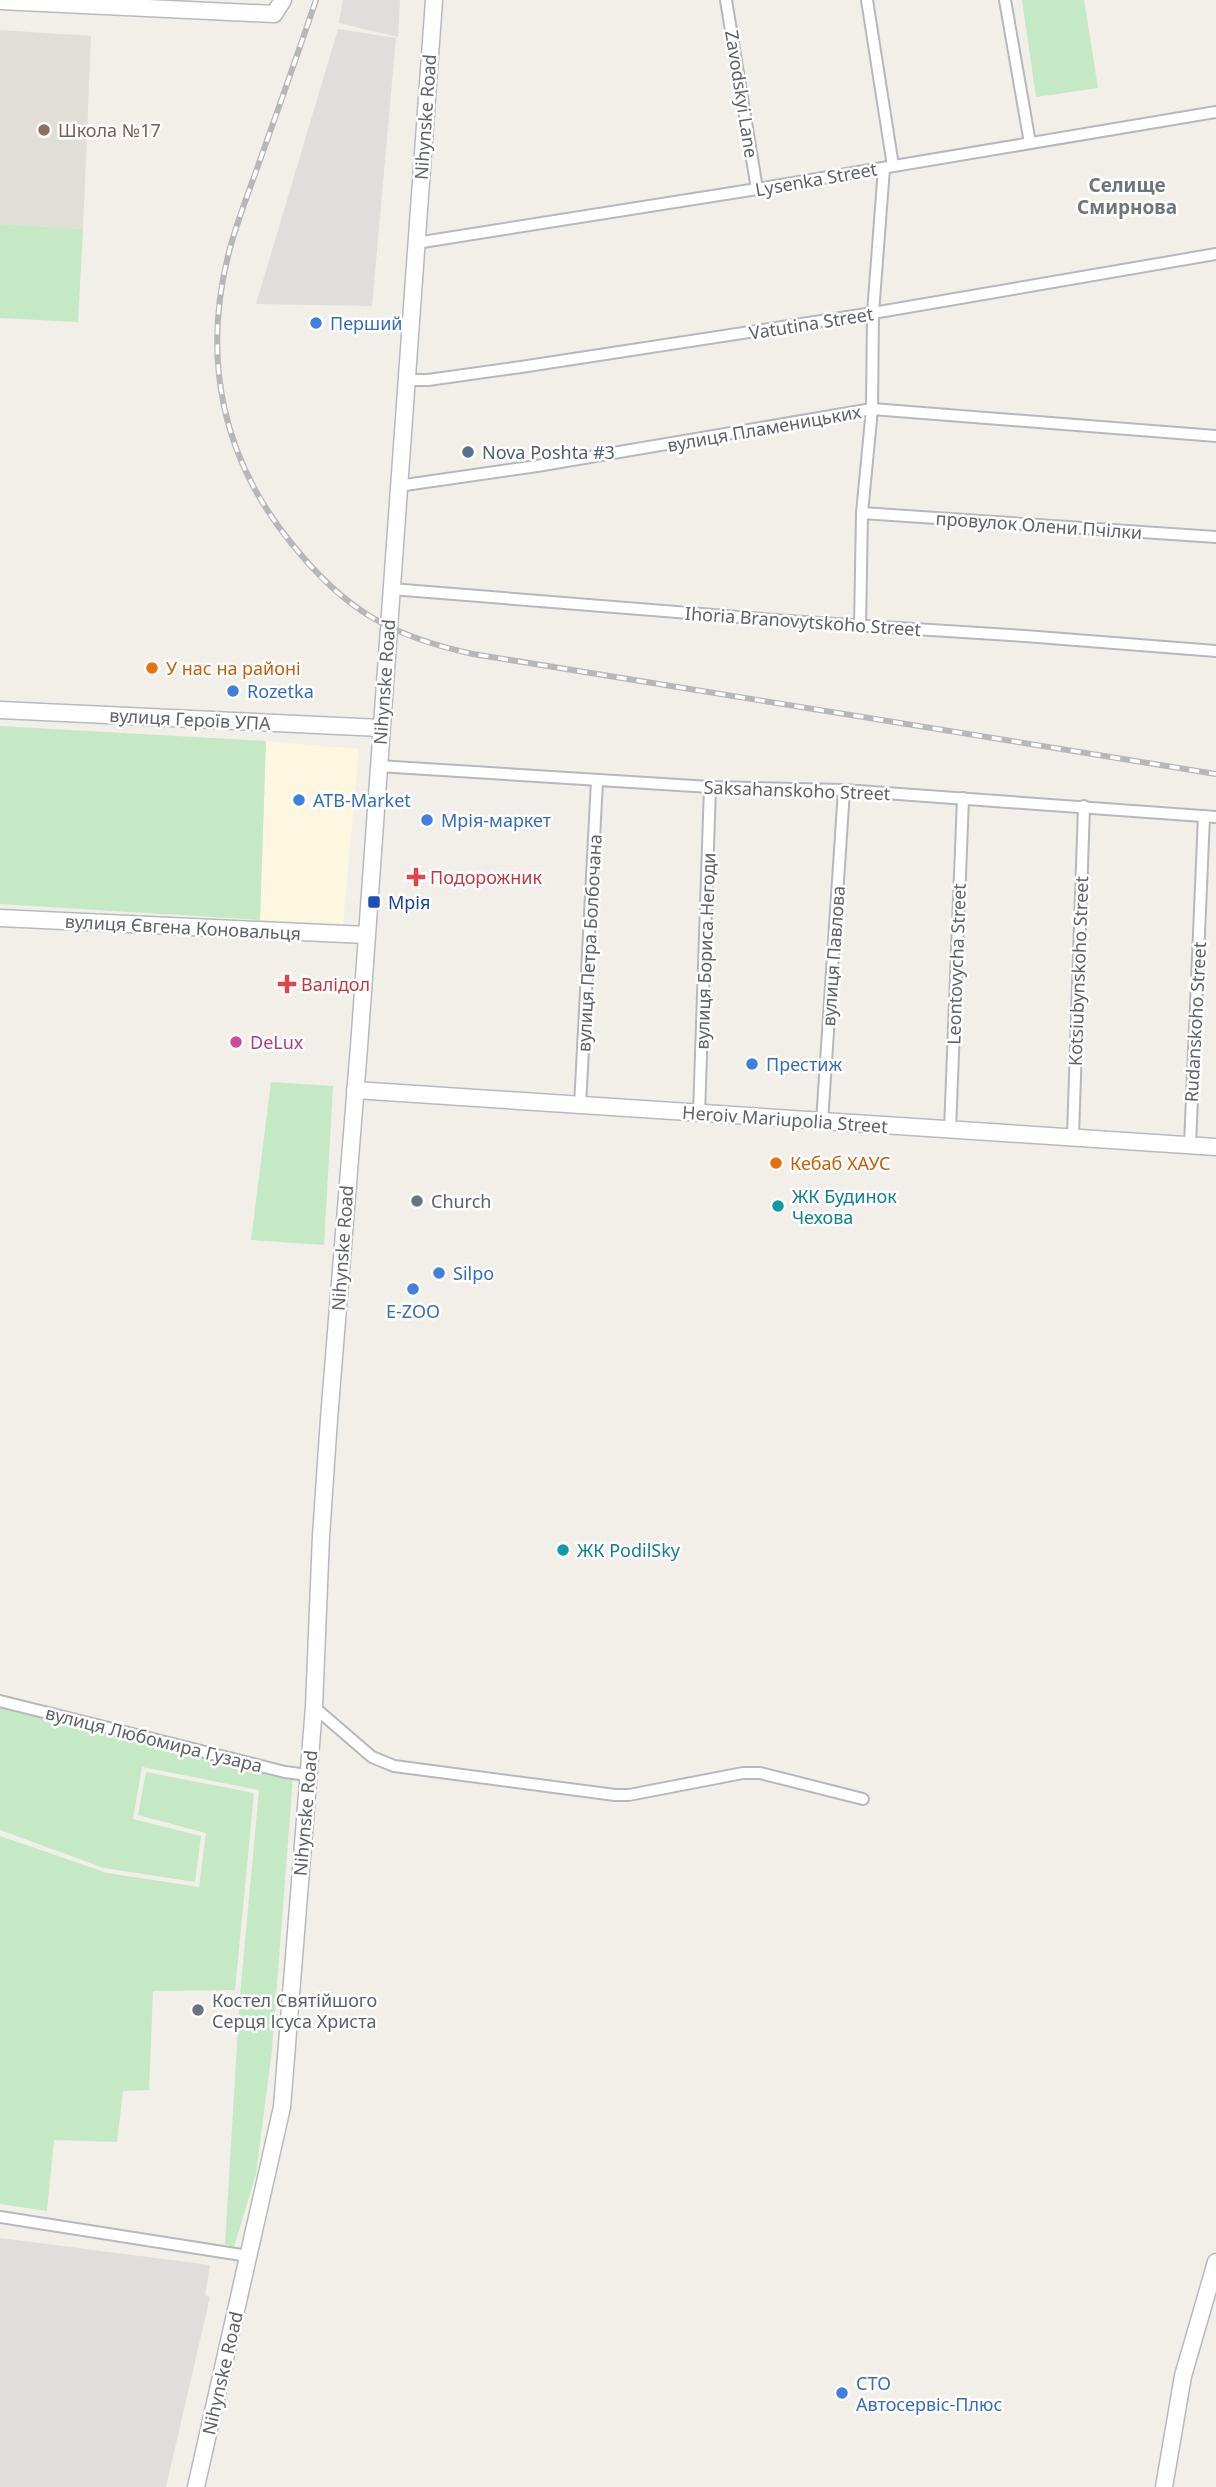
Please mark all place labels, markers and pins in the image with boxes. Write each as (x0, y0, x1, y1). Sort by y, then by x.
place label: Школа №17 (58, 118, 161, 142)
marker: Школа №17 (36, 122, 52, 138)
place label: Перший (330, 311, 403, 335)
marker: Перший (308, 315, 324, 331)
place label: Nova Poshta #3 (482, 440, 615, 464)
marker: Nova Poshta #3 (460, 444, 476, 460)
place label: У нас на районі (166, 656, 301, 680)
marker: У нас на районі (144, 660, 160, 676)
place label: Rozetka (247, 679, 314, 703)
marker: Rozetka (225, 683, 241, 699)
place label: ATB-Market (313, 788, 411, 812)
marker: ATB-Market (291, 792, 307, 808)
place label: Мрія-маркет (441, 808, 552, 832)
marker: Мрія-маркет (419, 812, 435, 828)
place label: Подорожник (430, 865, 542, 889)
marker: Подорожник (408, 869, 424, 885)
place label: Мрія (388, 890, 430, 914)
marker: Мрія (366, 894, 382, 910)
place label: Валідол (301, 972, 370, 996)
marker: Валідол (279, 976, 295, 992)
place label: DeLux (250, 1030, 304, 1054)
marker: DeLux (228, 1034, 244, 1050)
place label: Престиж (766, 1052, 842, 1076)
marker: Престиж (744, 1056, 760, 1072)
place label: Кебаб ХАУС (790, 1151, 890, 1175)
marker: Кебаб ХАУС (768, 1155, 784, 1171)
place label: ЖК Будинок Чехова (792, 1184, 897, 1229)
place label: Church (431, 1189, 491, 1213)
marker: Church (409, 1193, 425, 1209)
marker: ЖК Будинок Чехова (770, 1198, 786, 1214)
place label: Silpo (453, 1261, 494, 1285)
marker: Silpo (431, 1265, 447, 1281)
marker: E-ZOO (405, 1281, 421, 1297)
place label: E-ZOO (386, 1299, 440, 1323)
place label: ЖК PodilSky (577, 1538, 681, 1562)
marker: ЖК PodilSky (555, 1542, 571, 1558)
place label: Костел Святійшого Серця Ісуса Христа (212, 1988, 377, 2033)
marker: Костел Святійшого Серця Ісуса Христа (190, 2002, 206, 2018)
place label: СТО Автосервіс-Плюс (856, 2371, 1003, 2416)
marker: СТО Автосервіс-Плюс (834, 2385, 850, 2401)

